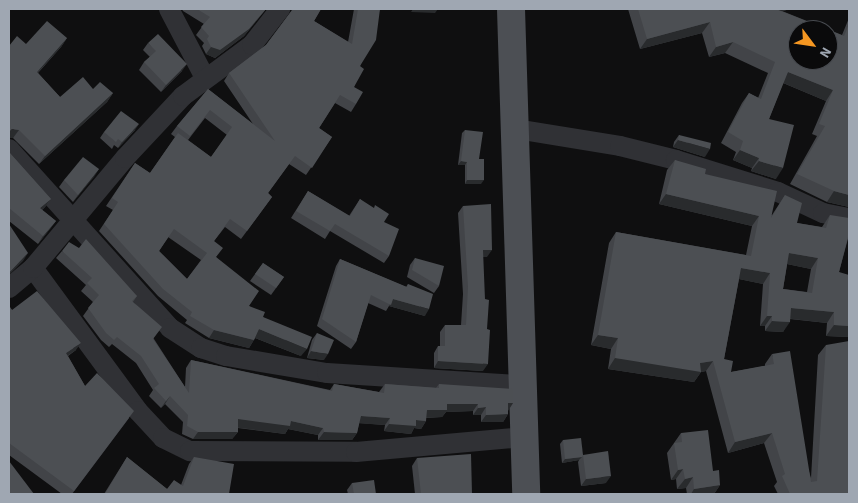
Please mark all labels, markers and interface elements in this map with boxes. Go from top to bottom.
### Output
north arrow [788,20,838,70]
text: N [814,43,836,61]

